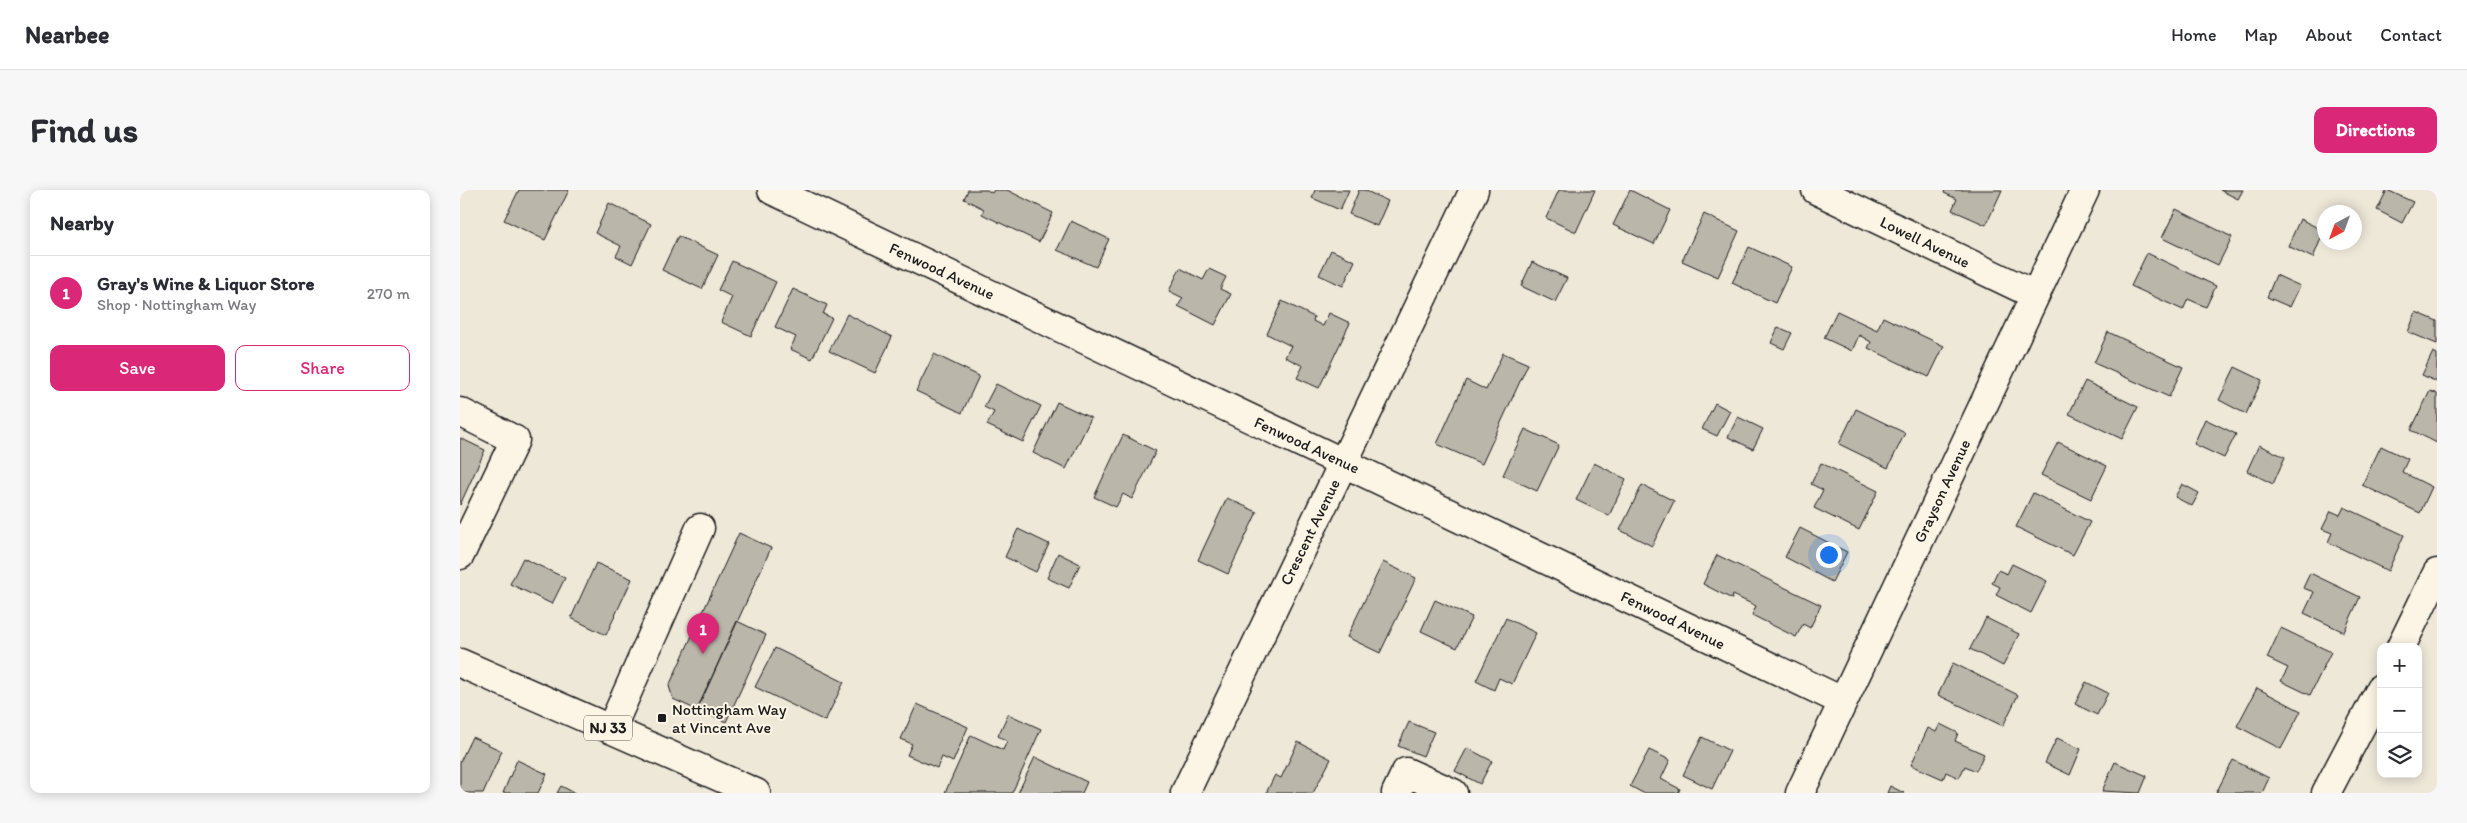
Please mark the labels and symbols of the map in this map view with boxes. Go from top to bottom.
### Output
north arrow [2317,205,2362,250]
street label: Lowell Avenue [1877,212,1973,272]
street label: Fenwood Avenue [886,238,998,304]
street label: Fenwood Avenue [1251,412,1363,478]
street label: Grayson Avenue [1910,436,1974,546]
street label: Crescent Avenue [1276,476,1344,588]
your location [1816,542,1842,568]
street label: Fenwood Avenue [1618,587,1729,654]
pin: 1 [687,613,719,654]
place label: Nottingham Way at Vincent Ave [672,700,787,737]
marker: Nottingham Way at Vincent Ave [656,712,668,724]
road number: NJ 33 [584,716,632,740]

